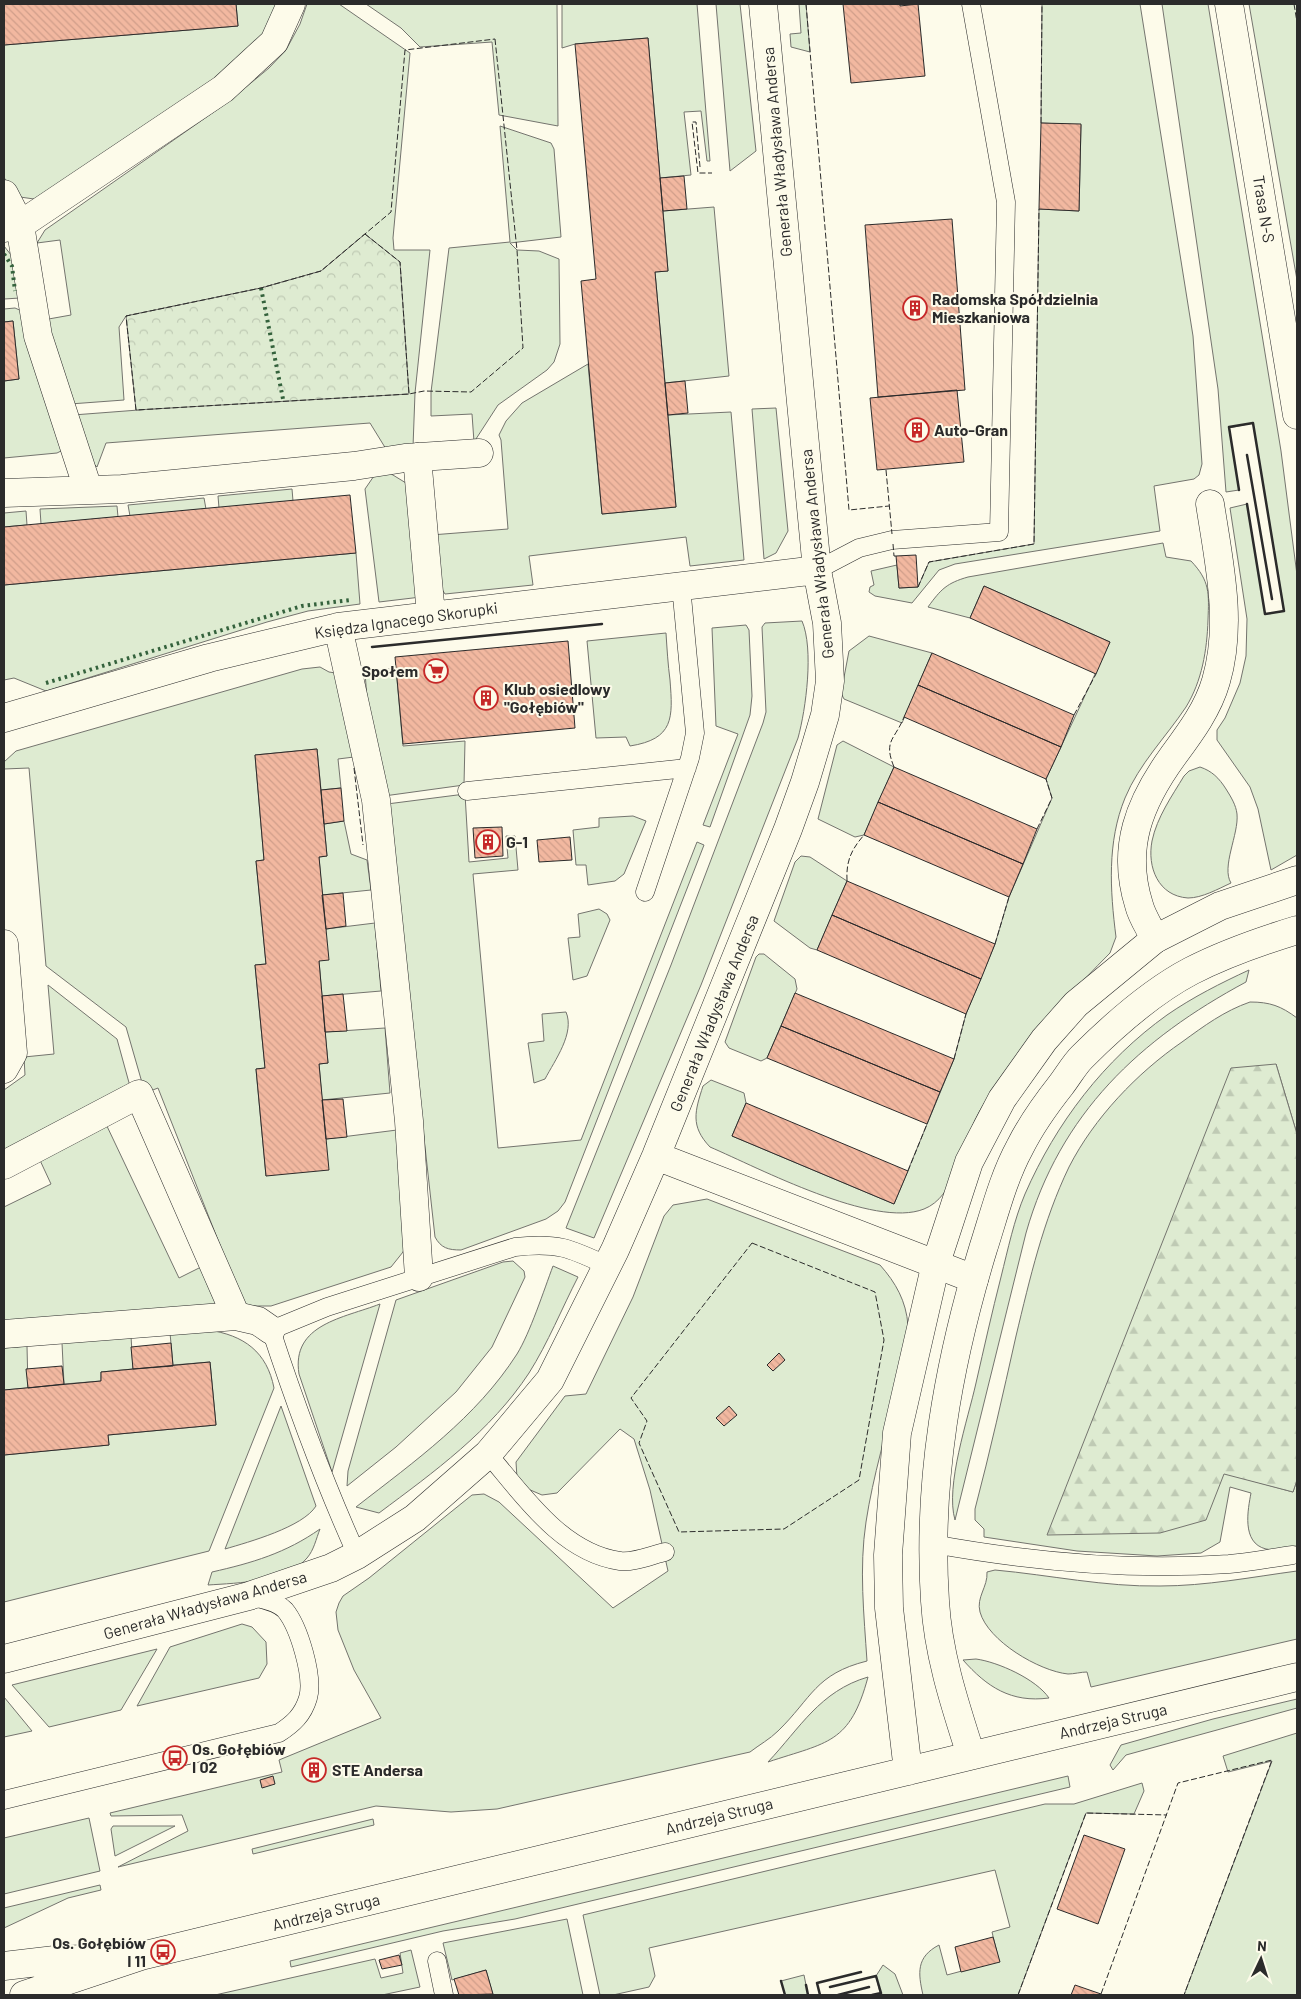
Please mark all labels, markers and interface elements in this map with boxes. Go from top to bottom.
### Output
street label: Generała Władysława Andersa [758,46,795,258]
street label: Trasa N-S [1250,174,1279,244]
place label: Radomska Spółdzielnia Mieszkaniowa [932,289,1098,326]
building icon: Radomska Spółdzielnia Mieszkaniowa [902,295,928,321]
building icon: Auto-Gran [904,417,930,443]
place label: Auto-Gran [934,420,1008,439]
street label: Generała Władysława Andersa [796,448,837,660]
street label: Księdza Ignacego Skorupki [313,597,499,642]
supermarket icon: Społem [423,658,449,684]
place label: Społem [361,661,418,680]
place label: Klub osiedlowy "Gołębiów" [504,679,611,716]
building icon: Klub osiedlowy "Gołębiów" [473,685,499,711]
building icon: G-1 [475,829,501,855]
place label: G-1 [506,832,528,851]
street label: Generała Władysława Andersa [665,912,762,1114]
street label: Generała Władysława Andersa [101,1566,309,1643]
street label: Andrzeja Struga [1057,1699,1169,1742]
place label: Os. Gołębiów I 02 [192,1739,286,1776]
bus stop icon: Os. Gołębiów I 02 [162,1745,188,1771]
building icon: STE Andersa [301,1757,327,1783]
place label: STE Andersa [332,1760,423,1779]
street label: Andrzeja Struga [663,1793,775,1838]
street label: Andrzeja Struga [270,1889,382,1934]
place label: Os. Gołębiów I 11 [52,1933,146,1970]
north arrow [1236,1934,1286,1984]
text: N [1257,1937,1267,1954]
bus stop icon: Os. Gołębiów I 11 [150,1939,176,1965]

